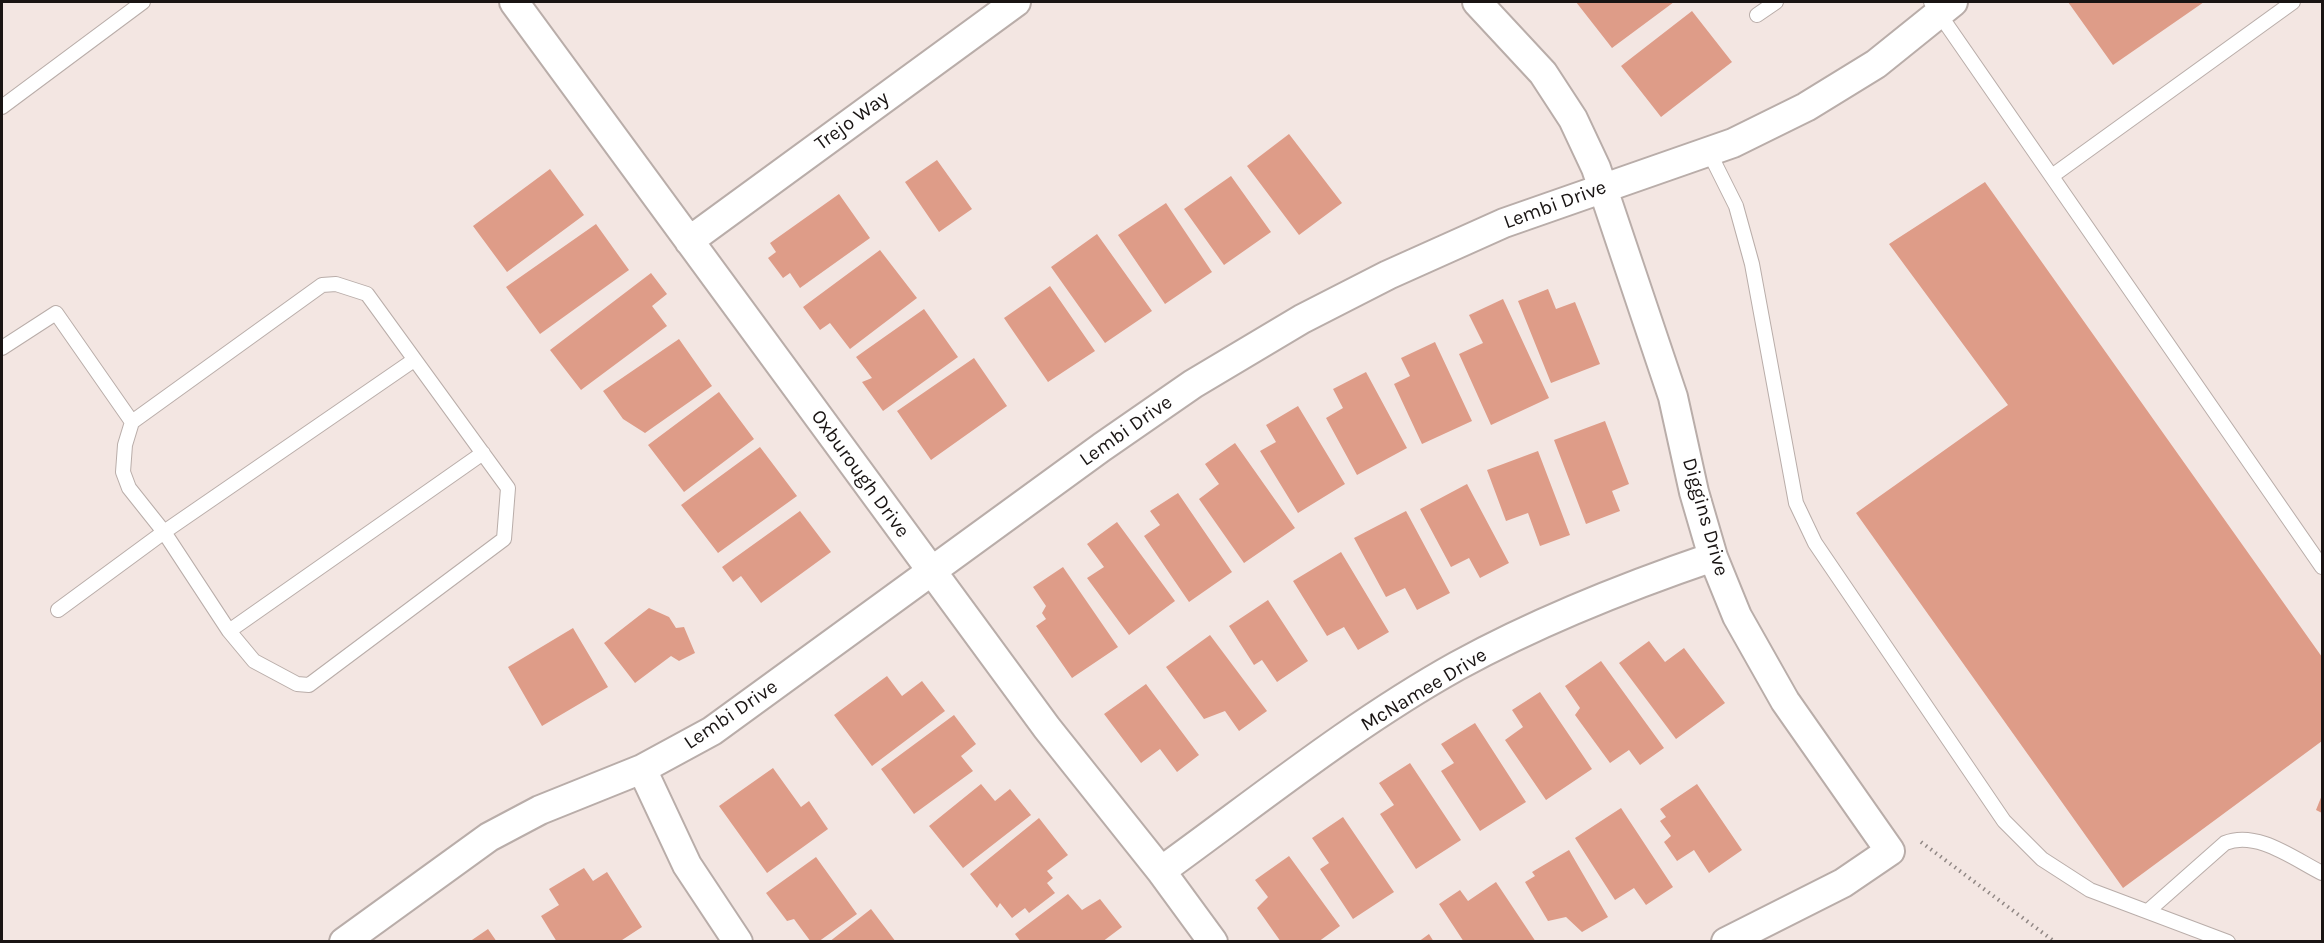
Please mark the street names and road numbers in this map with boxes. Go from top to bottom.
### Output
street label: Trejo Way [810,86,894,156]
street label: Lembi Drive [1500,175,1610,235]
street label: Lembi Drive [1075,390,1177,472]
street label: Oxburough Drive [806,405,914,543]
street label: Diggins Drive [1677,455,1733,579]
street label: McNamee Drive [1357,643,1491,737]
street label: Lembi Drive [680,675,782,755]

